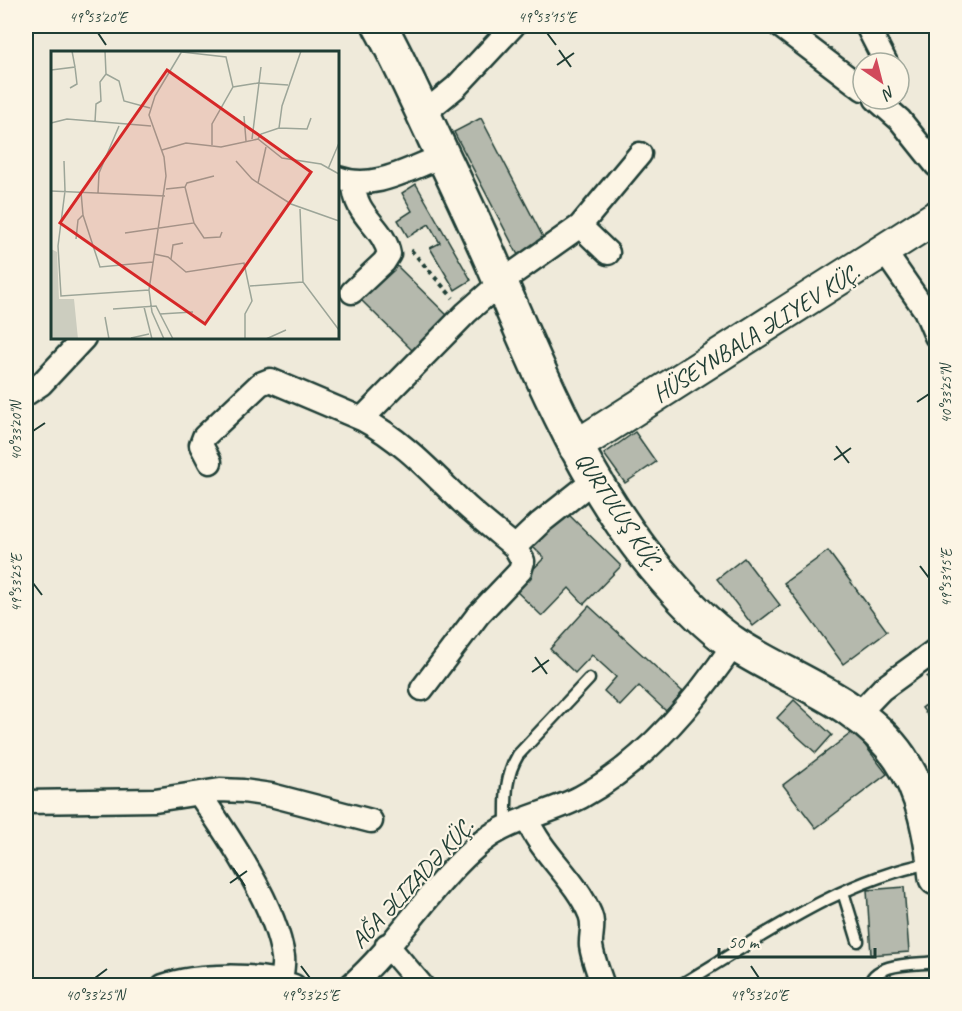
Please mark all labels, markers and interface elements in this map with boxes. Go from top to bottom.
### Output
text: 49°53'20"E [69,8,129,27]
text: 49°53'15"E [518,8,578,27]
inset map [51,51,339,339]
north arrow [851,51,911,111]
text: N [877,81,899,105]
street label: HÜSEYNBALA ƏLIYEV KÜÇ. [647,257,865,409]
text: 40°33'25"N [937,361,956,424]
text: 40°33'20"N [7,398,26,461]
street label: QURTULUŞ KÜÇ. [568,446,670,576]
text: 49°53'15"E [937,547,956,607]
text: 49°53'25"E [7,552,26,612]
street label: AĞA ƏLIZADƏ KÜÇ. [344,811,480,955]
scale bar [719,921,875,959]
text: 50 m [728,931,761,953]
text: 40°33'25"N [65,986,128,1005]
text: 49°53'25"E [281,986,341,1005]
text: 49°53'20"E [730,986,790,1005]

